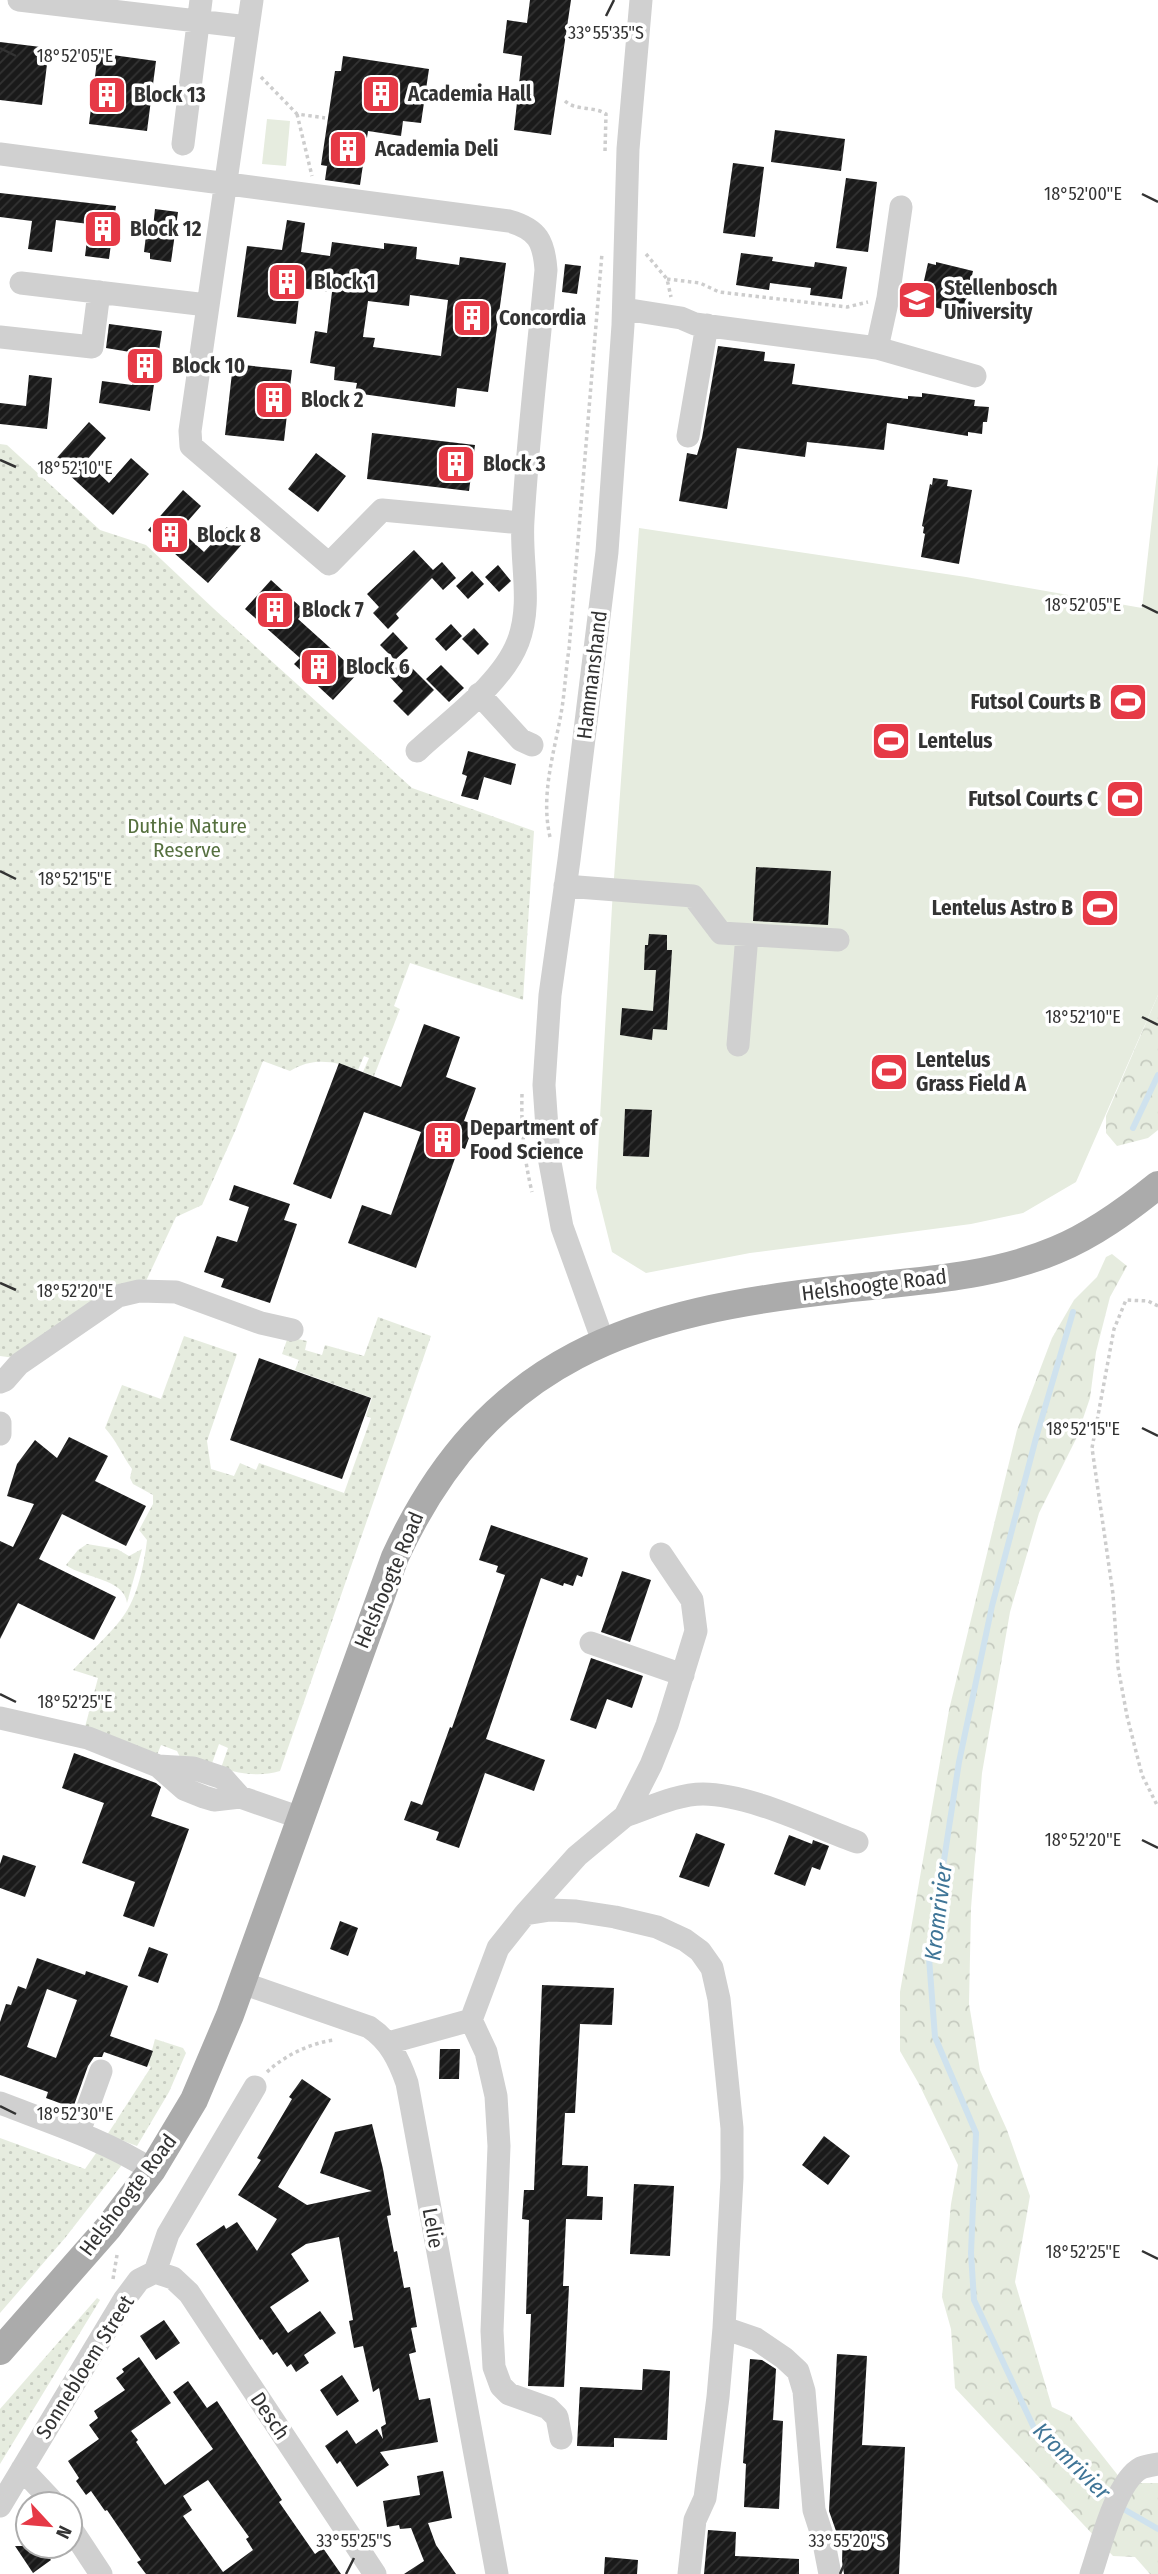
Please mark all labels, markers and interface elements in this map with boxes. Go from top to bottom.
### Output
text: 33°55'35"S [568,22,644,44]
text: 18°52'05"E [37,45,113,67]
building icon: Academia Hall [360,73,402,115]
building icon: Block 13 [86,74,128,116]
place label: Academia Hall [407,81,532,107]
place label: Block 13 [134,82,206,108]
building icon: Academia Deli [327,128,369,170]
place label: Academia Deli [374,136,498,162]
text: 18°52'00"E [1044,183,1122,205]
building icon: Block 12 [82,208,124,250]
place label: Block 12 [130,216,202,242]
building icon: Block 1 [266,261,308,303]
place label: Block 1 [314,269,376,295]
place label: Stellenbosch University [944,275,1058,325]
school or university icon: Stellenbosch University [896,279,938,321]
building icon: Concordia [451,297,493,339]
place label: Concordia [499,305,586,331]
building icon: Block 10 [124,345,166,387]
place label: Block 10 [172,353,245,379]
building icon: Block 2 [253,379,295,421]
place label: Block 2 [301,387,364,413]
building icon: Block 3 [435,443,477,485]
place label: Block 3 [483,451,546,477]
text: 18°52'10"E [37,457,113,479]
building icon: Block 8 [149,514,191,556]
place label: Block 8 [197,522,261,548]
building icon: Block 7 [254,589,296,631]
text: 18°52'05"E [1045,594,1121,616]
place label: Block 7 [302,597,364,623]
street label: Hammanshand [571,609,613,741]
building icon: Block 6 [298,646,340,688]
place label: Block 6 [346,654,410,680]
sports icon: Futsol Courts B [1107,681,1149,723]
place label: Futsol Courts B [971,689,1101,715]
sports icon: Lentelus [870,720,912,762]
place label: Lentelus [918,728,993,754]
sports icon: Futsol Courts C [1104,778,1146,820]
place label: Futsol Courts C [968,786,1098,812]
park label: Duthie Nature Reserve [127,813,247,863]
text: 18°52'15"E [38,868,112,890]
sports icon: Lentelus Astro B [1079,887,1121,929]
place label: Lentelus Astro B [932,895,1073,921]
text: 18°52'10"E [1045,1006,1121,1028]
place label: Lentelus Grass Field A [916,1047,1027,1097]
sports icon: Lentelus Grass Field A [868,1051,910,1093]
place label: Department of Food Science [470,1115,600,1165]
building icon: Department of Food Science [422,1119,464,1161]
street label: Helshoogte Road [800,1263,948,1307]
text: 18°52'20"E [37,1280,113,1302]
text: 18°52'15"E [1046,1418,1120,1440]
street label: Helshoogte Road [349,1508,429,1652]
text: 18°52'25"E [37,1691,113,1713]
text: 18°52'20"E [1045,1829,1121,1851]
water label: Kromrivier [918,1861,958,1962]
text: 18°52'30"E [37,2103,113,2125]
street label: Helshoogte Road [74,2129,182,2261]
street label: Lelie [417,2206,449,2250]
text: 18°52'25"E [1045,2241,1121,2263]
street label: Sonnebloem Street [30,2290,140,2444]
street label: Desch [245,2387,295,2445]
water label: Kromrivier [1028,2417,1117,2506]
north arrow [14,2490,84,2560]
text: N [51,2522,77,2542]
text: 33°55'25"S [316,2530,392,2552]
text: 33°55'20"S [808,2530,886,2552]

